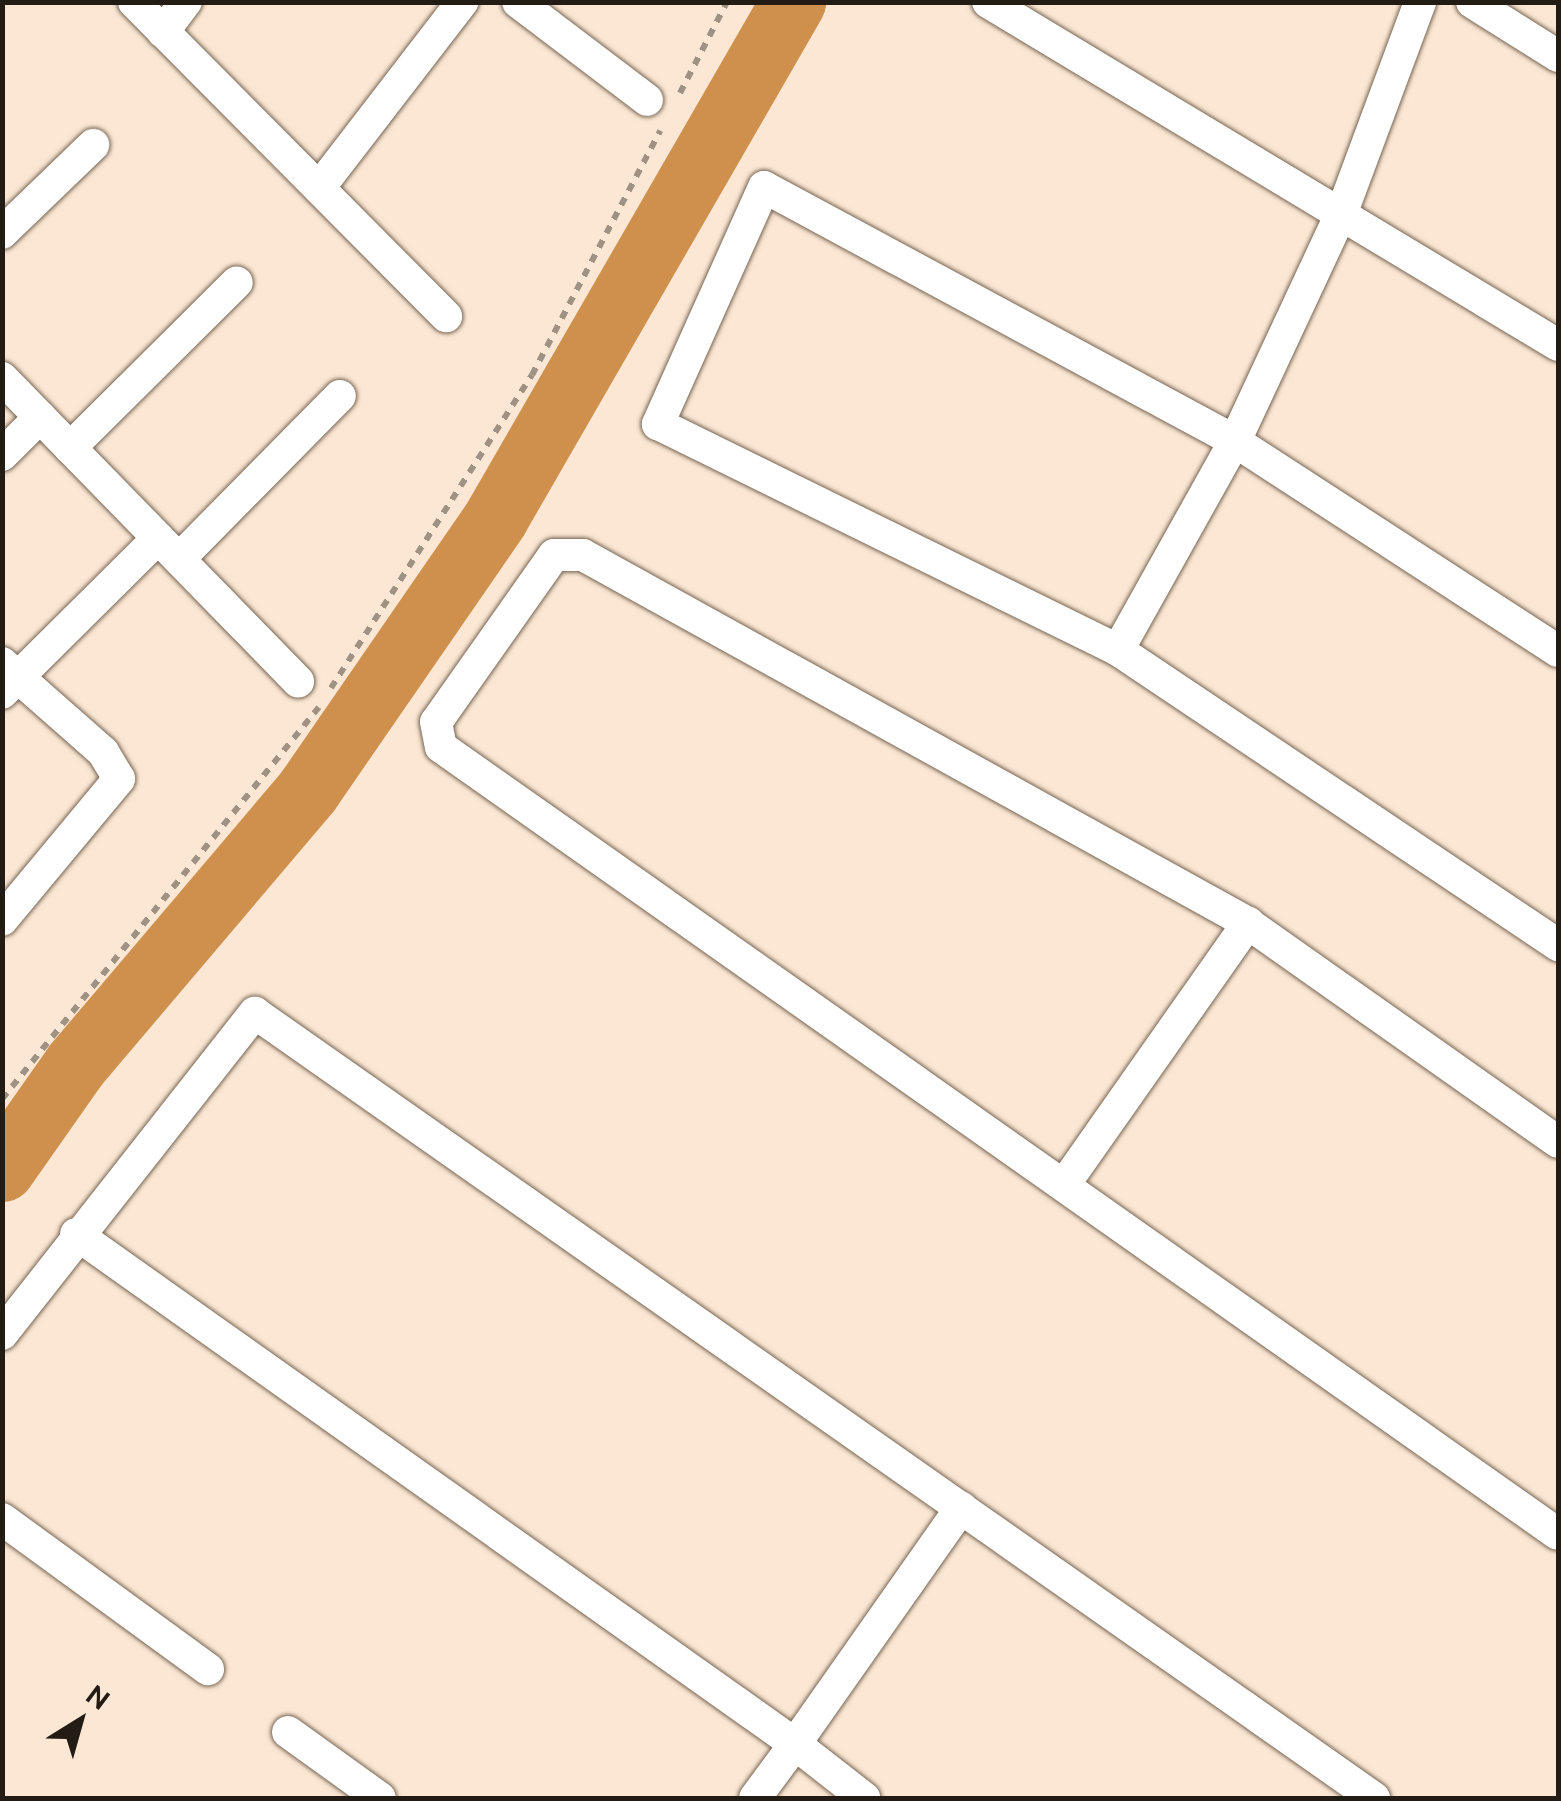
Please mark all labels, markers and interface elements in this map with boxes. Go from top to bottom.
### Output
north arrow [30,1671,130,1771]
text: N [81,1678,116,1715]

